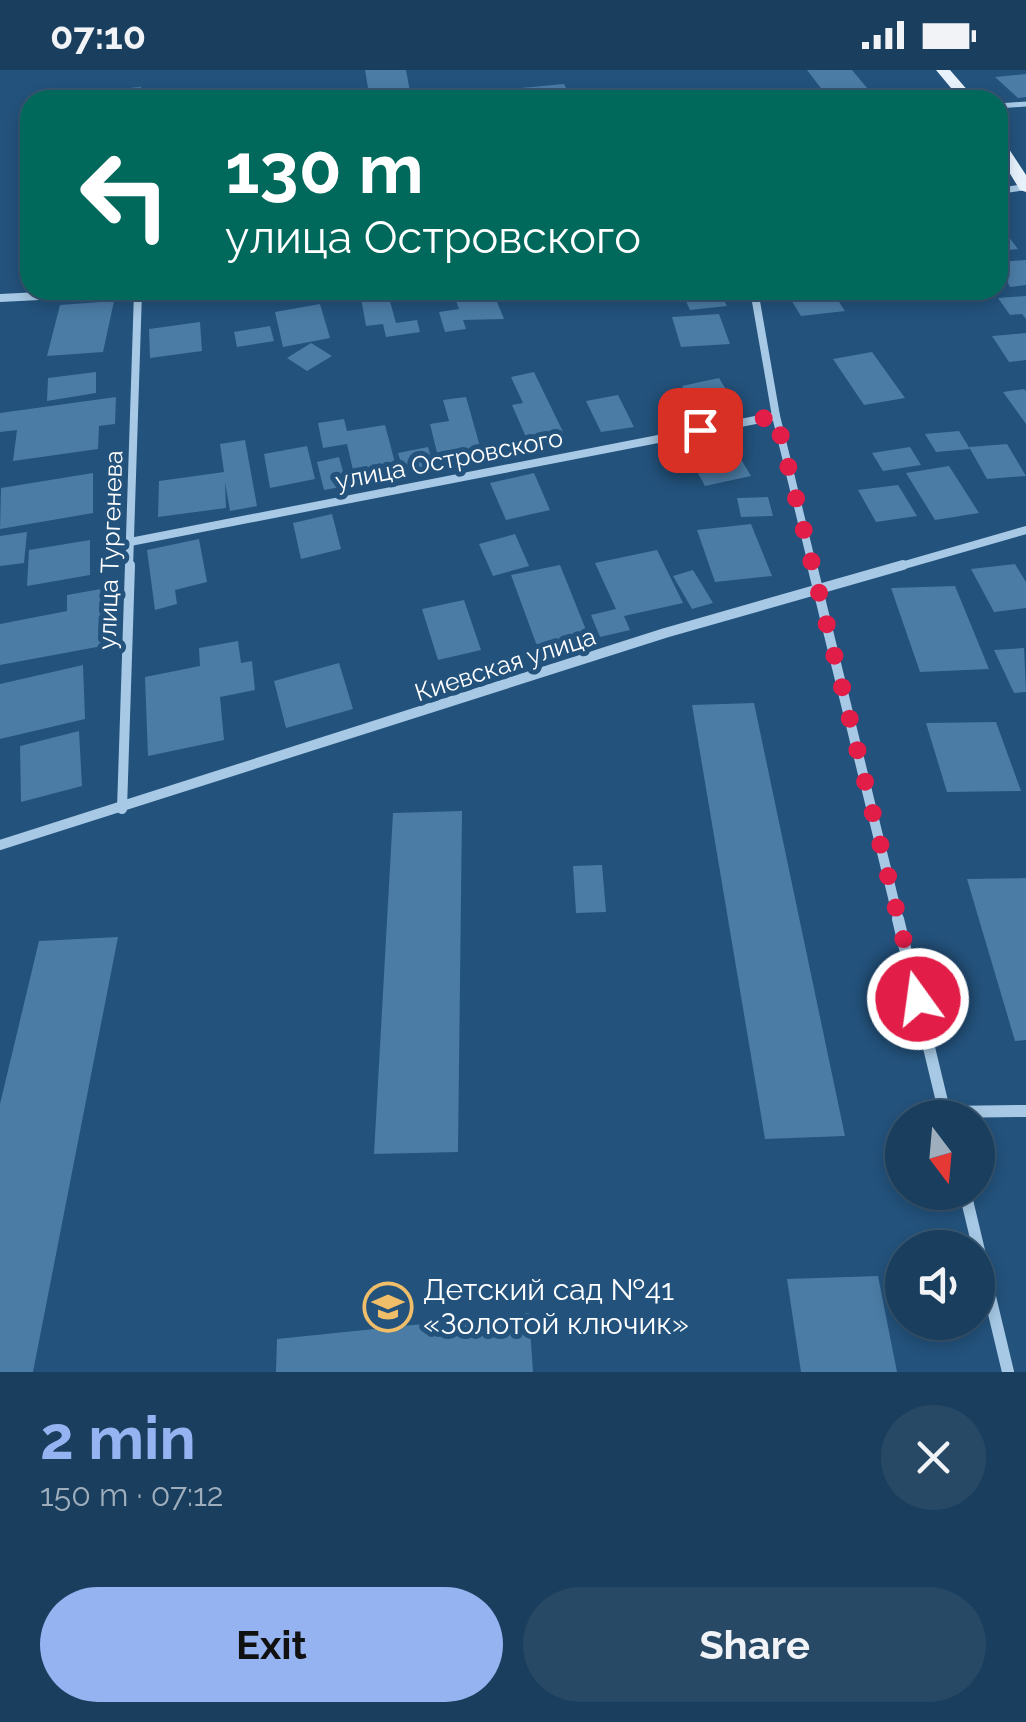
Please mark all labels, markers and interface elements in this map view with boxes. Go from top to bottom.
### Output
text: 07:10 [50,13,146,58]
text: 130 m [225,127,424,209]
icon: left [60,130,190,260]
text: улица Островского [225,211,641,264]
pin [658,388,743,473]
icon: arrive [673,403,728,458]
street label: улица Островского [333,422,565,496]
street label: улица Тургенева [92,450,128,650]
street label: Киевская улица [411,621,599,707]
position arrow [866,947,970,1051]
north arrow [885,1100,995,1210]
map controls [885,1100,995,1340]
button: sound [885,1230,995,1340]
place label: Детский сад №41 «Золотой ключик» [423,1272,689,1341]
school or university icon: Детский сад №41 «Золотой ключик» [362,1281,414,1333]
text: 2 min [40,1403,196,1473]
button: close [881,1405,986,1510]
text: 150 m · 07:12 [40,1476,224,1513]
button: Exit [40,1587,503,1702]
button: Share [523,1587,986,1702]

